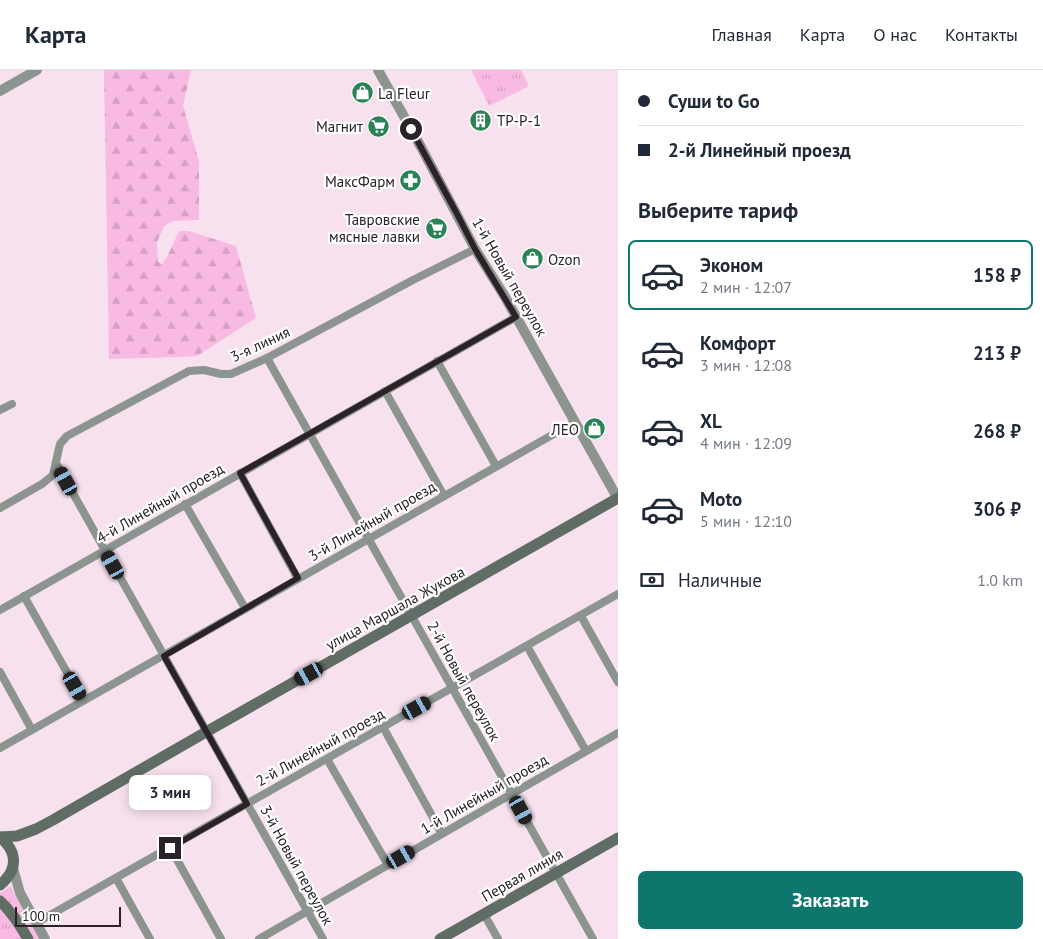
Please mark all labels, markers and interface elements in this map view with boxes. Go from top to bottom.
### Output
text: Карта [25,19,87,50]
text: Главная [711,23,772,46]
text: Карта [800,23,845,46]
text: О нас [873,23,917,46]
text: Контакты [945,23,1018,46]
shop icon: La Fleur [350,81,374,105]
place label: La Fleur [378,84,430,103]
text: Суши to Go [668,89,760,113]
building icon: ТР-Р-1 [469,108,493,132]
place label: ТР-Р-1 [497,111,541,130]
supermarket icon: Магнит [367,114,391,138]
place label: Магнит [316,117,363,136]
route start [400,118,422,140]
text: 2-й Линейный проезд [668,138,851,162]
pharmacy icon: МаксФарм [399,169,423,193]
place label: МаксФарм [325,172,395,191]
text: Выберите тариф [638,196,798,224]
place label: Тавровские мясные лавки [329,210,420,246]
street label: 1-й Новый переулок [468,214,552,341]
supermarket icon: Тавровские мясные лавки [424,216,448,240]
shop icon: Ozon [520,247,544,271]
place label: Ozon [548,250,581,269]
icon: car [640,253,685,298]
text: Эконом [700,253,763,277]
text: 158 ₽ [973,263,1021,287]
text: 2 мин · 12:07 [700,277,792,297]
street label: 3-я линия [227,322,293,366]
icon: car [640,331,685,376]
text: Комфорт [700,331,776,355]
text: 213 ₽ [973,341,1021,365]
text: 3 мин · 12:08 [700,355,792,375]
icon: car [640,409,685,454]
text: XL [700,409,722,433]
shop icon: ЛЕО [583,417,607,441]
text: 268 ₽ [973,419,1021,443]
place label: ЛЕО [550,420,579,439]
text: 4 мин · 12:09 [700,433,792,453]
street label: 4-й Линейный проезд [93,459,227,547]
car [52,464,79,498]
street label: 3-й Линейный проезд [305,477,439,565]
icon: car [640,487,685,532]
text: Moto [700,487,742,511]
text: 306 ₽ [973,497,1021,521]
text: 5 мин · 12:10 [700,511,792,531]
car [99,548,126,582]
street label: улица Маршала Жукова [322,562,468,654]
icon: cash [638,566,666,594]
text: Наличные [678,568,762,592]
text: 1.0 km [977,570,1023,590]
street label: 2-й Новый переулок [423,618,505,745]
car [292,660,325,688]
car [61,669,88,703]
car [400,694,433,722]
street label: 2-й Линейный проезд [253,704,387,790]
street label: 1-й Линейный проезд [417,750,551,838]
callout: 3 мин [129,776,211,810]
text: 3 мин [149,782,191,802]
car [507,793,534,827]
street label: 3-й Новый переулок [256,802,338,929]
route end [159,837,181,859]
car [384,843,417,871]
street label: Первая линия [478,844,566,906]
button: Заказать [638,871,1023,929]
scale bar [15,904,121,927]
text: 100 m [22,907,60,925]

